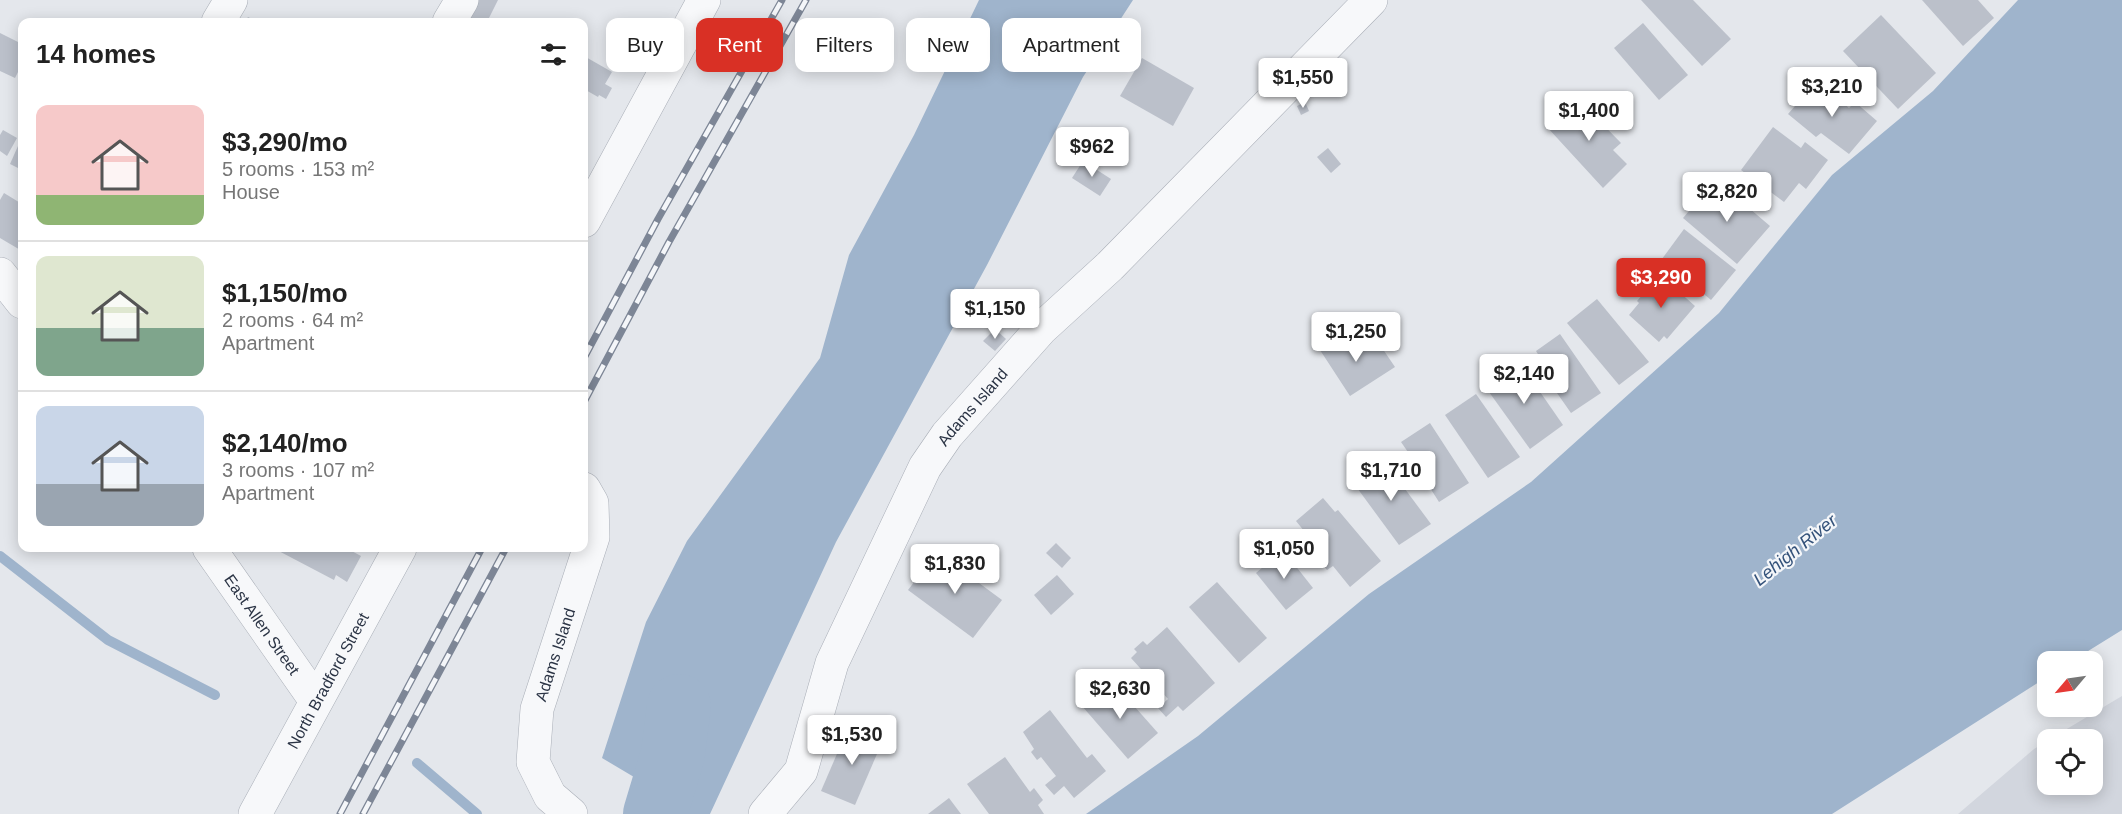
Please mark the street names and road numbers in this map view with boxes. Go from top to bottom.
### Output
street label: Adams Island [934,365,1011,449]
street label: East Allen Street [221,571,303,678]
street label: Adams Island [532,606,578,703]
street label: North Bradford Street [284,609,372,751]

